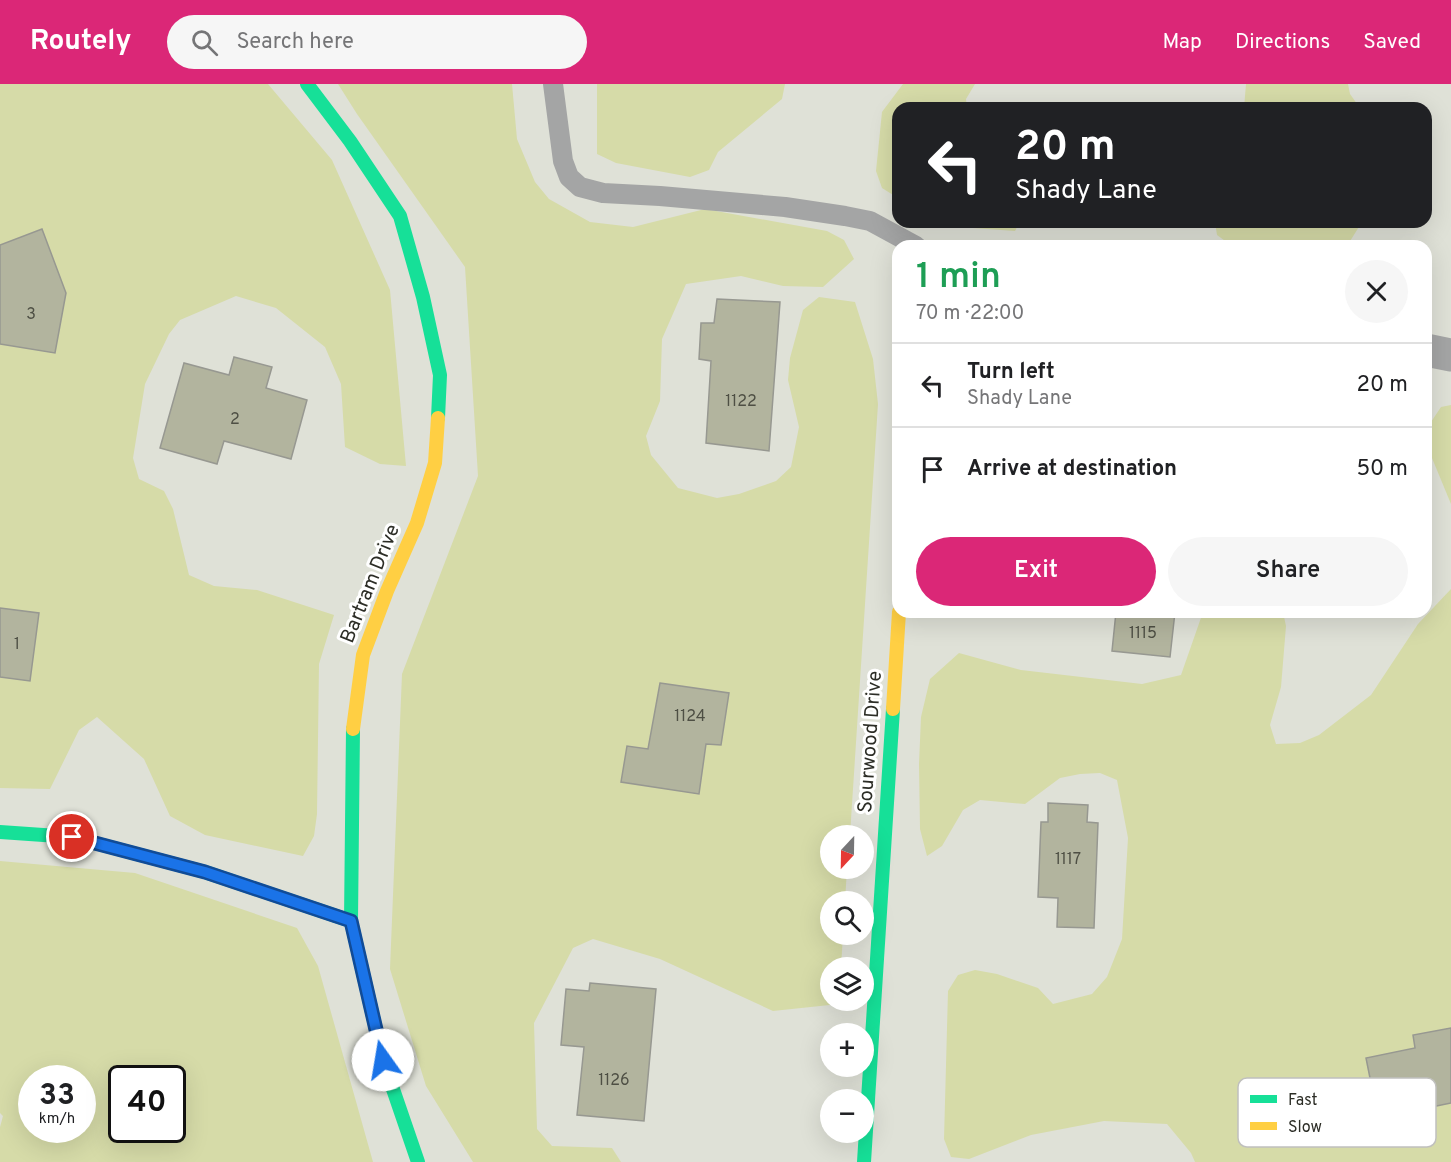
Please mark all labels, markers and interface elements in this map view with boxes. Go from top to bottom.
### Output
search box [167,15,587,69]
text: Routely [30,24,131,60]
icon: search [188,26,221,59]
text: Search here [236,29,354,56]
text: Map [1162,29,1202,56]
text: Directions [1235,29,1330,56]
text: Saved [1363,29,1421,56]
text: 20 m [1015,122,1116,175]
icon: left [916,126,994,204]
text: Shady Lane [1015,174,1157,208]
text: 1 min [916,255,1001,301]
button: close [1345,260,1408,323]
text: 70 m · 22:00 [916,301,1024,327]
house number: 3 [26,305,36,325]
text: Turn left [967,359,1055,386]
icon: left [916,369,949,402]
text: 20 m [1357,372,1408,399]
text: Shady Lane [967,386,1072,412]
house number: 1122 [725,392,757,412]
house number: 2 [230,410,240,430]
icon: arrive [916,453,949,486]
text: Arrive at destination [967,456,1177,483]
text: 50 m [1356,456,1408,483]
street label: Bartram Drive [335,521,407,647]
button: Exit [916,537,1156,606]
button: Share [1168,537,1408,606]
house number: 1115 [1129,624,1157,644]
house number: 1 [14,635,20,655]
street label: Sourwood Drive [853,670,889,814]
house number: 1124 [674,707,706,727]
pin [46,811,97,862]
icon: arrive [55,820,88,853]
north arrow [820,825,874,879]
map controls [820,825,874,1143]
house number: 1117 [1055,850,1081,870]
button: search [820,891,874,945]
button: layers [820,957,874,1011]
button: + [820,1023,874,1077]
position arrow [351,1028,415,1092]
speed limit sign: 40 [108,1065,186,1143]
house number: 1126 [598,1071,630,1091]
text: 33 [39,1078,75,1115]
legend [1238,1078,1436,1147]
button: − [820,1089,874,1143]
text: Fast [1288,1091,1318,1111]
text: km/h [39,1110,75,1129]
text: Slow [1288,1118,1322,1138]

